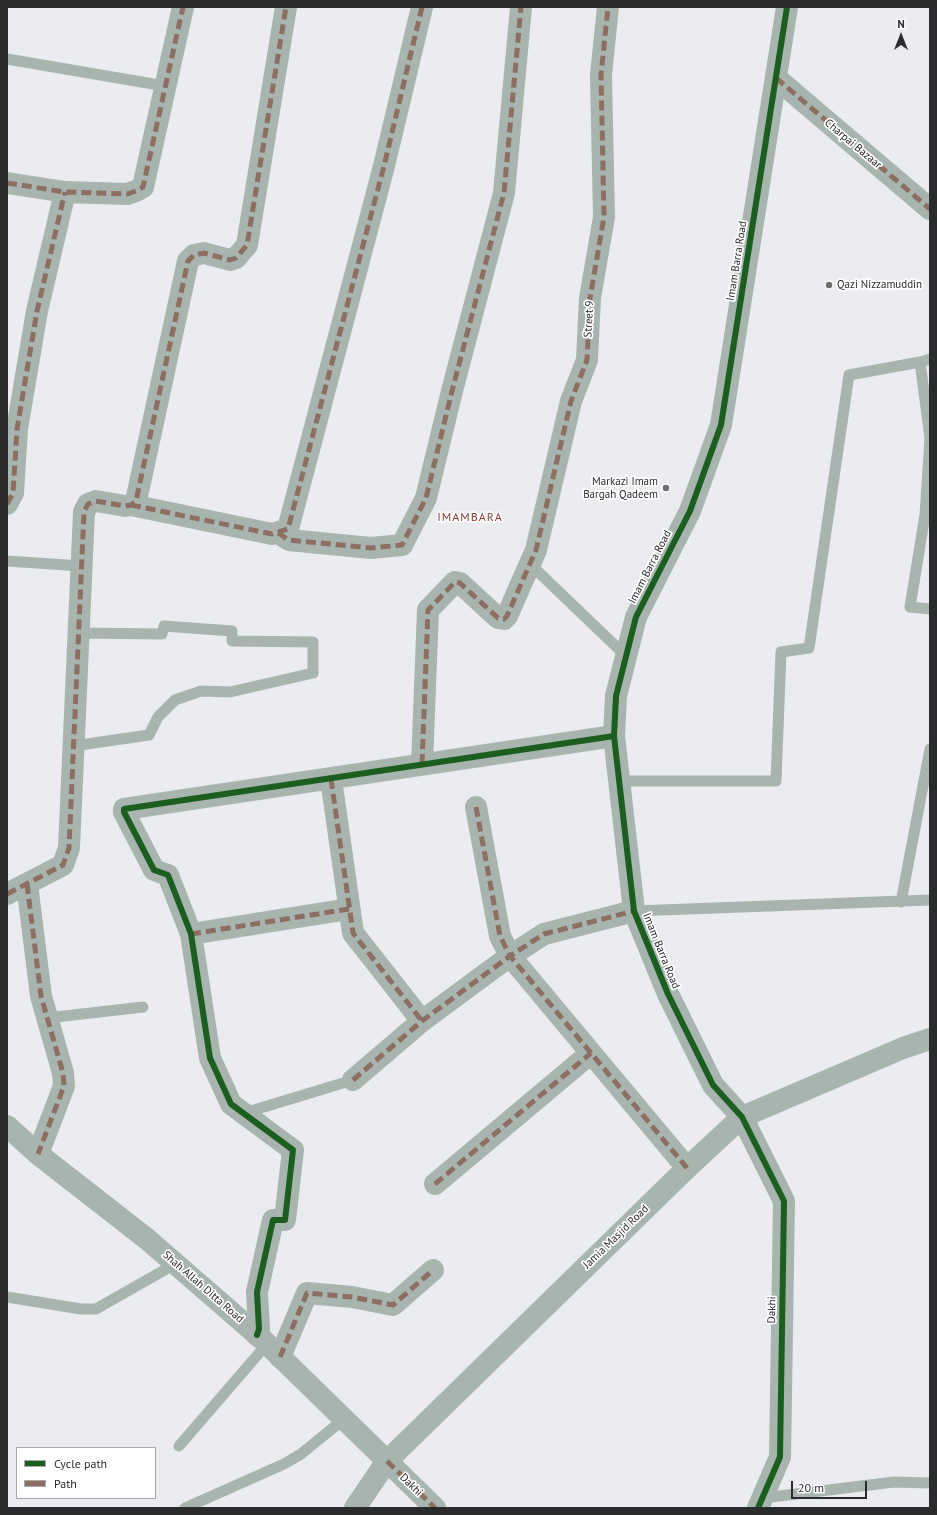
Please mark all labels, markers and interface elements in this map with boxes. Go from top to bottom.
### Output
north arrow [881,16,921,56]
text: N [897,17,905,31]
street label: Charpai Bazaar [822,116,884,172]
street label: Imam Barra Road [724,220,750,302]
place label: Qazi Nizzamuddin [837,278,922,292]
marker: Qazi Nizzamuddin [824,280,834,290]
street label: Street 9 [581,300,597,338]
place label: Markazi Imam Bargah Qadeem [583,475,658,501]
marker: Markazi Imam Bargah Qadeem [661,483,671,493]
district label: IMAMBARA [437,511,503,525]
street label: Imam Barra Road [626,528,674,606]
street label: Imam Barra Road [640,911,682,991]
street label: Jamia Masjid Road [581,1202,651,1272]
street label: Shah Allah Ditta Road [160,1248,246,1326]
street label: Dakhi [765,1296,779,1324]
legend [16,1447,156,1499]
text: Cycle path [54,1456,107,1471]
street label: Dakhi [397,1471,425,1499]
scale bar [793,1473,869,1499]
text: Path [54,1476,77,1491]
text: 20 m [798,1480,824,1495]

